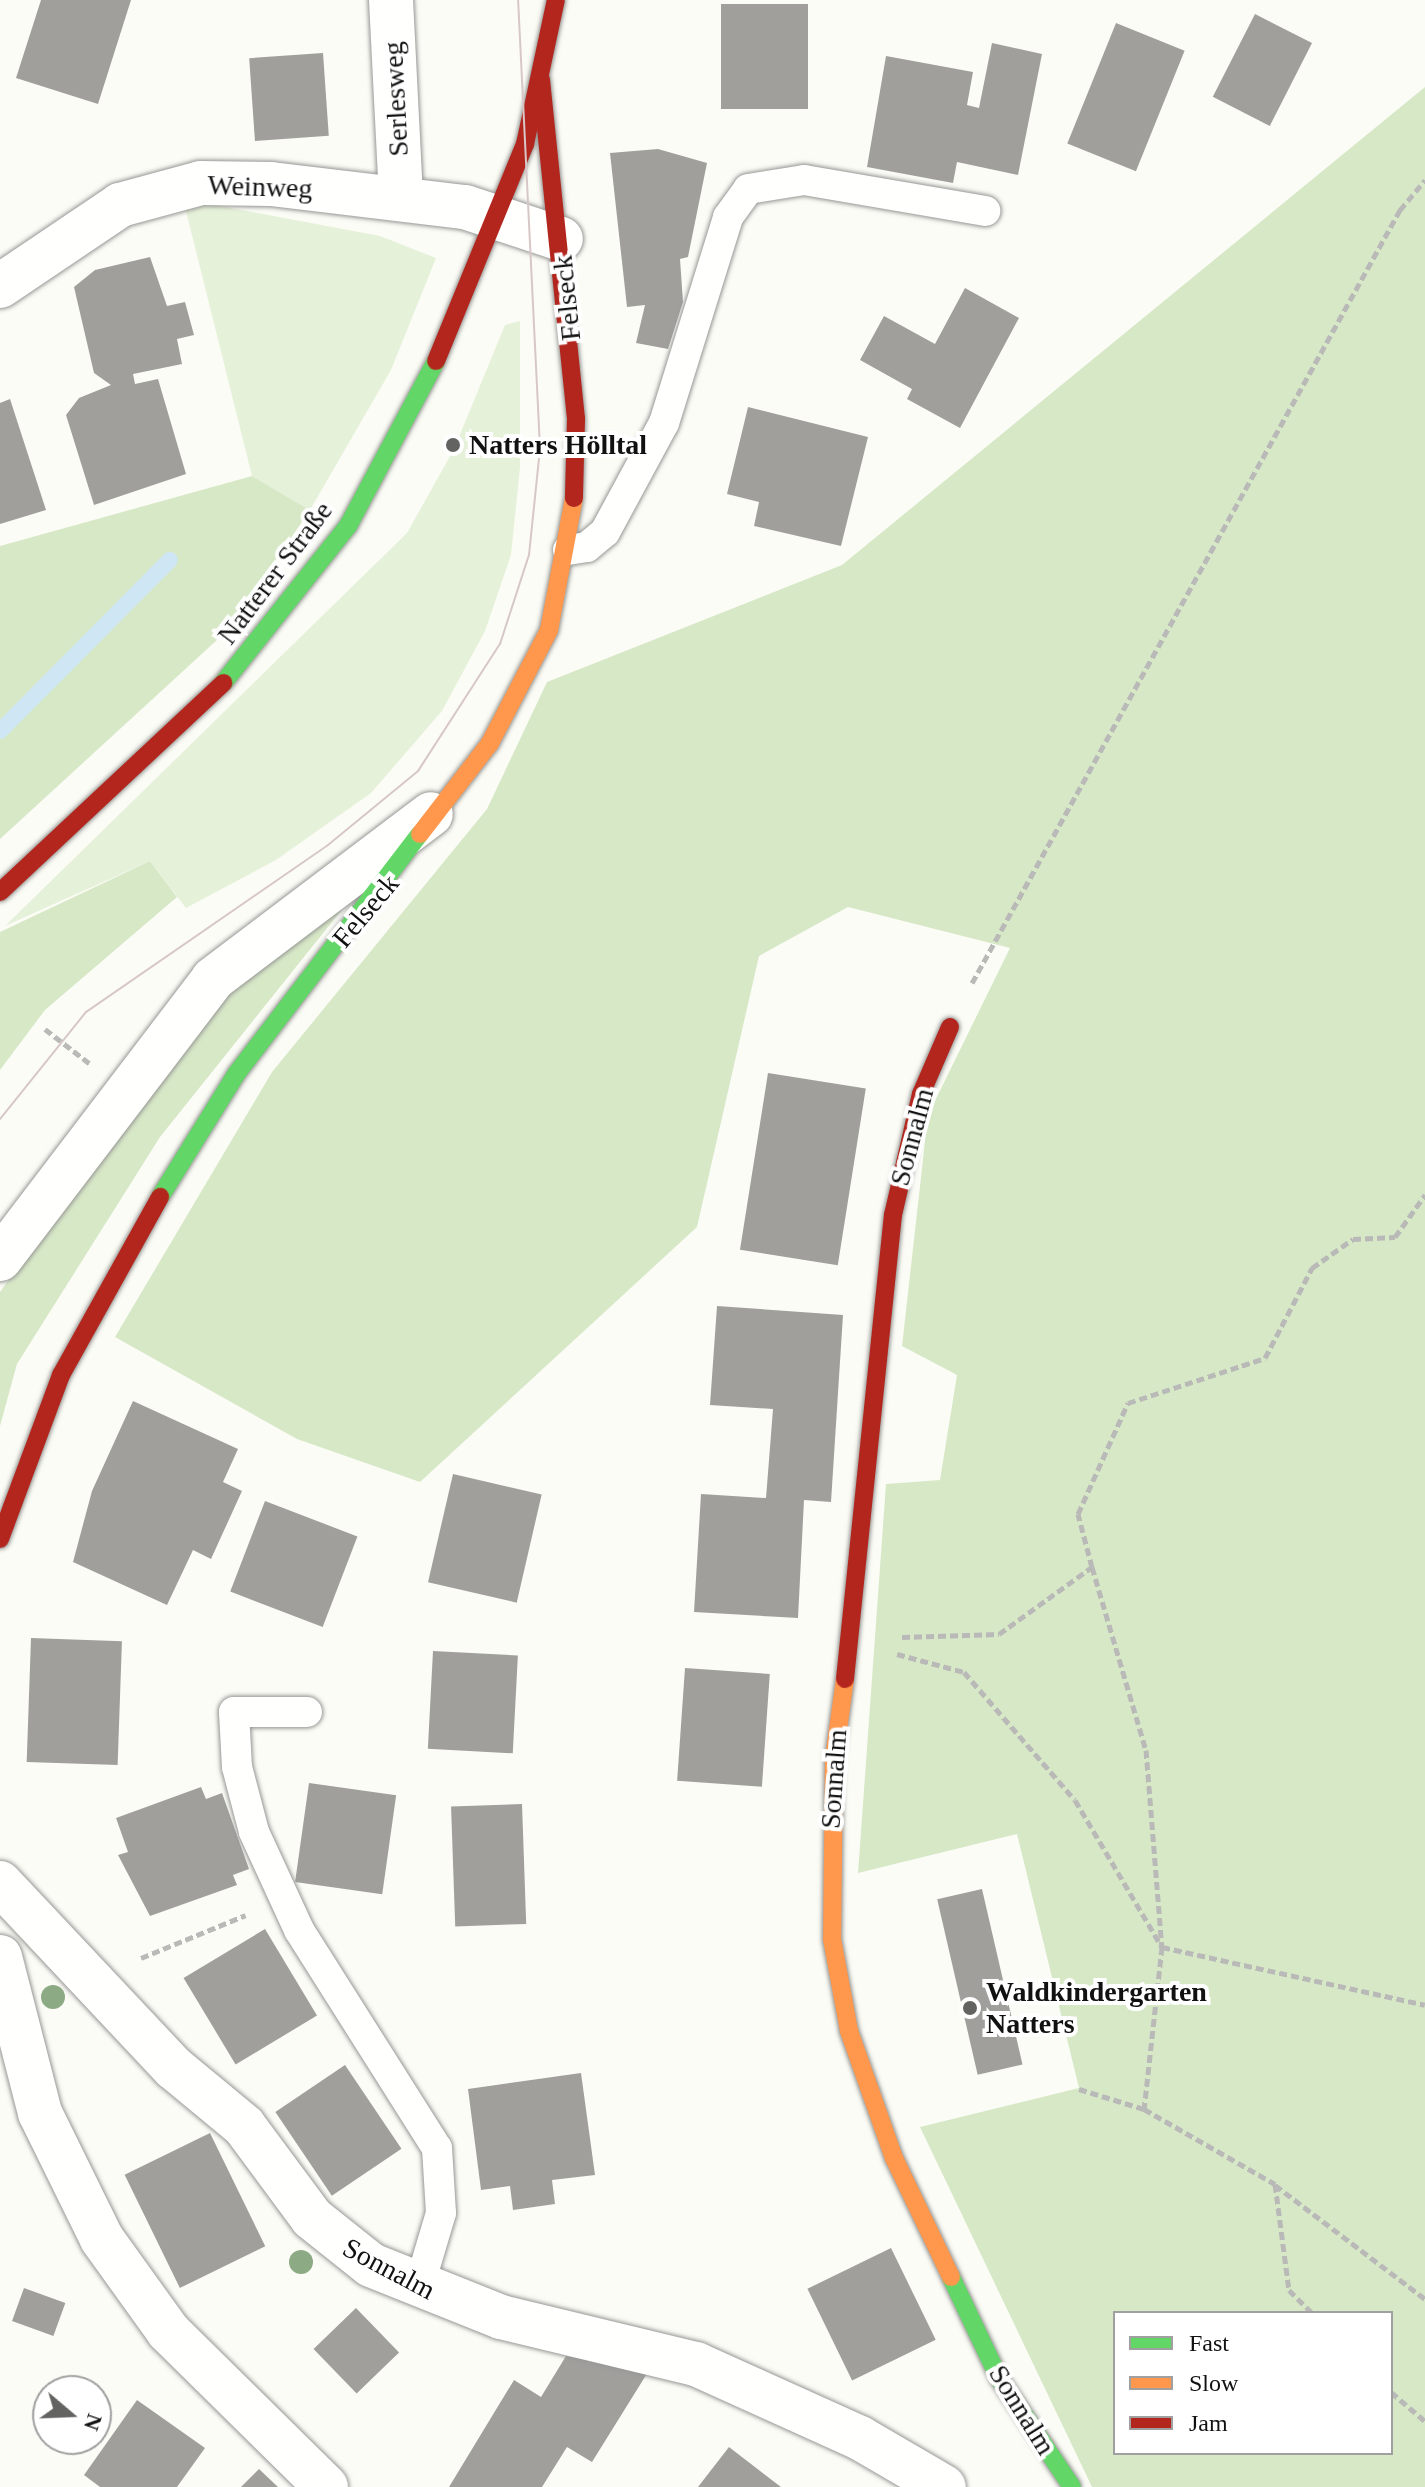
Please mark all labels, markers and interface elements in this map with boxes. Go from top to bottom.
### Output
street label: Serlesweg [376,41,416,157]
street label: Weinweg [207,168,313,206]
street label: Felseck [546,254,588,342]
place label: Natters Hölltal [469,428,647,462]
marker: Natters Hölltal [444,436,462,454]
street label: Natterer Straße [210,495,340,651]
street label: Felseck [326,867,406,955]
street label: Sonnalm [883,1085,941,1189]
street label: Sonnalm [814,1728,854,1830]
place label: Waldkindergarten Natters [986,1975,1207,2041]
marker: Waldkindergarten Natters [961,1999,979,2017]
street label: Sonnalm [337,2231,441,2307]
legend [1113,2311,1393,2455]
text: Fast [1189,2330,1229,2356]
street label: Sonnalm [981,2359,1063,2461]
text: Slow [1189,2370,1238,2396]
north arrow [32,2375,112,2455]
text: Jam [1189,2410,1228,2436]
text: N [79,2411,108,2434]

